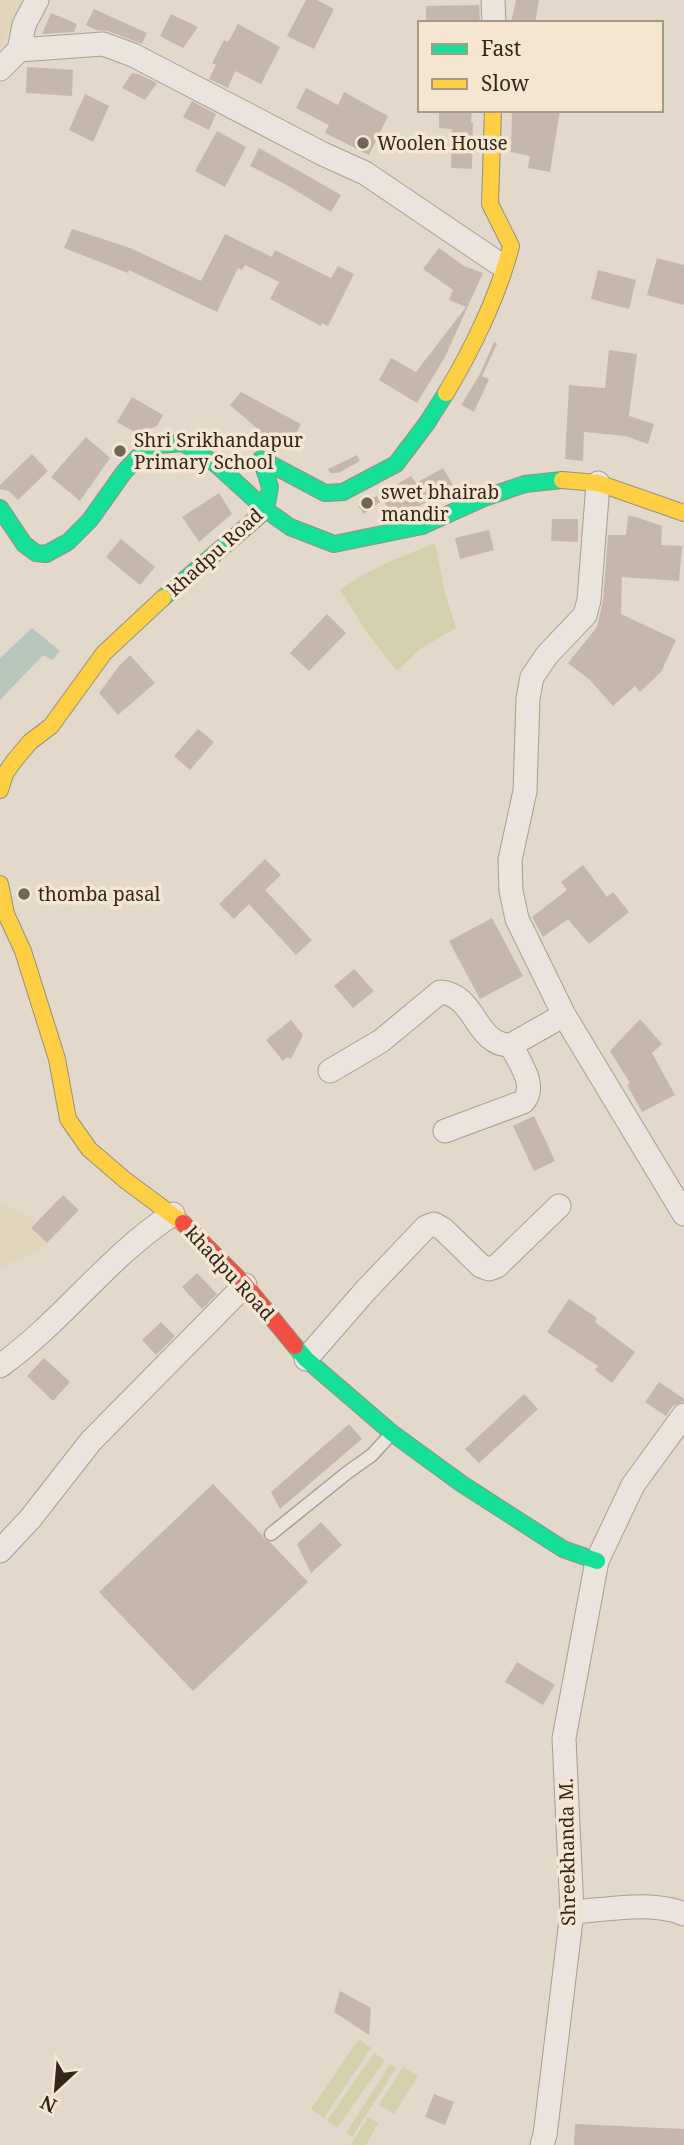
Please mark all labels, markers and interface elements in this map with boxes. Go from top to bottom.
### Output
legend [418,21,663,112]
text: Fast [481,34,521,62]
text: Slow [481,69,530,97]
place label: Woolen House [377,130,508,156]
marker: Woolen House [355,135,371,151]
place label: Shri Srikhandapur Primary School [134,427,303,475]
marker: Shri Srikhandapur Primary School [112,443,128,459]
place label: swet bhairab mandir [381,479,499,527]
marker: swet bhairab mandir [359,495,375,511]
street label: khadpu Road [162,502,269,602]
place label: thomba pasal [38,881,161,907]
marker: thomba pasal [16,886,32,902]
street label: khadpu Road [180,1220,281,1326]
street label: Shreekhanda M. [553,1778,581,1926]
north arrow [21,2054,91,2124]
text: N [36,2089,61,2119]

